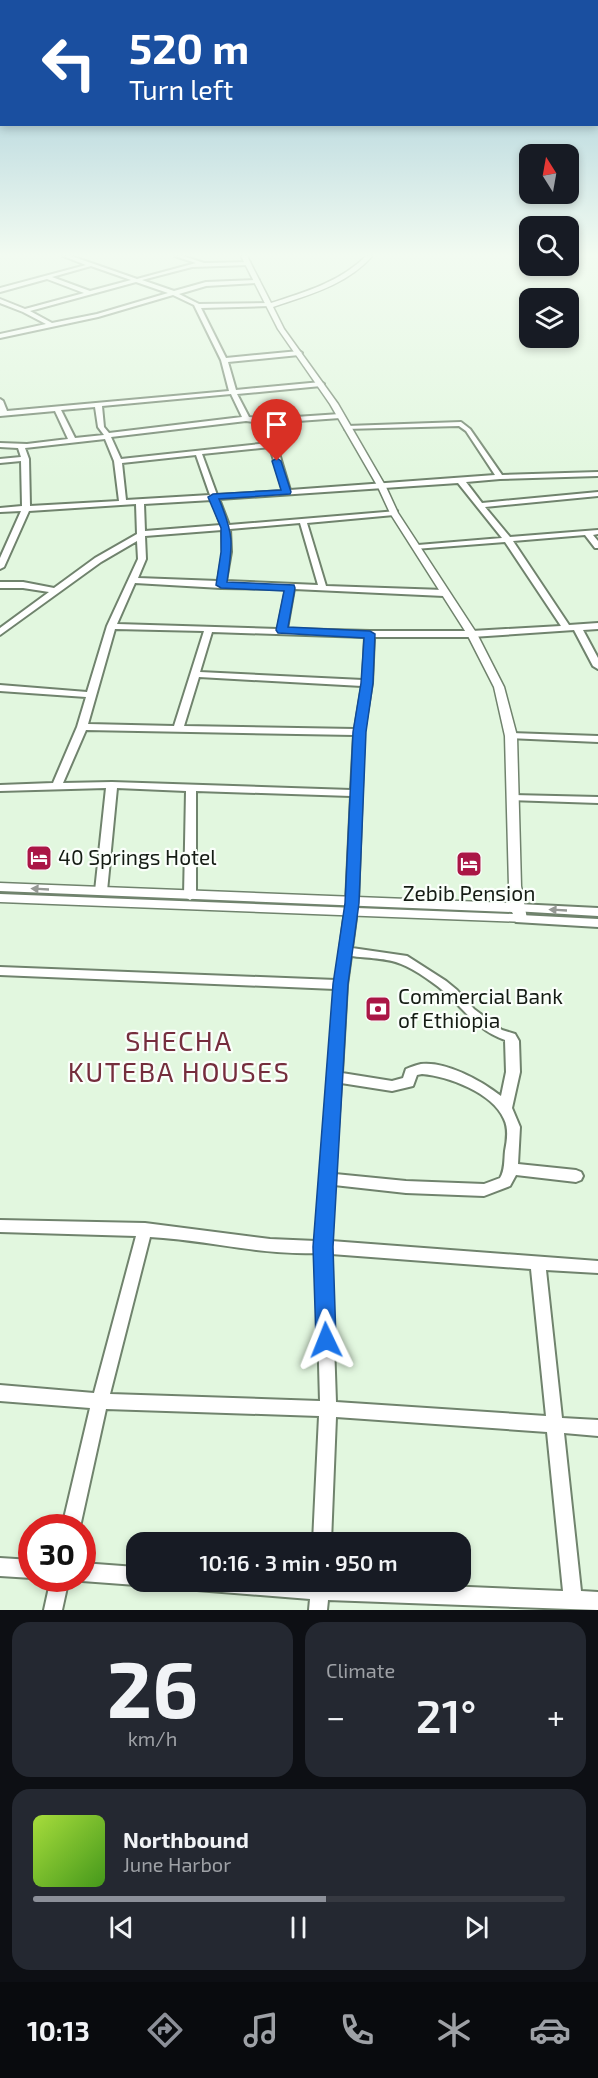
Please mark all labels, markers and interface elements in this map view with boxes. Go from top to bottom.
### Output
text: 520 m [129,22,249,72]
icon: left [30,24,108,102]
text: Turn left [129,73,233,105]
north arrow [519,144,579,204]
map controls [519,144,579,348]
button: search [519,216,579,276]
button: layers [519,288,579,348]
pin [251,399,302,461]
icon: arrive [260,408,293,441]
hotel icon: 40 Springs Hotel [24,843,54,873]
place label: 40 Springs Hotel [58,844,217,869]
hotel icon: Zebib Pension [454,849,484,879]
place label: Zebib Pension [403,880,535,905]
one-way arrow [31,884,50,893]
one-way arrow [549,905,568,914]
place label: Commercial Bank of Ethiopia [398,983,563,1032]
bank icon: Commercial Bank of Ethiopia [363,994,393,1024]
district label: SHECHA KUTEBA HOUSES [68,1024,290,1087]
position arrow [294,1308,358,1372]
speed limit sign: 30 [18,1514,96,1592]
text: 10:16 · 3 min · 950 m [199,1549,398,1575]
text: 26 [107,1640,198,1734]
text: Climate [326,1658,395,1682]
text: 21° [416,1688,476,1742]
text: − [326,1696,345,1736]
text: + [547,1696,565,1736]
text: km/h [128,1726,177,1750]
text: Northbound [123,1826,249,1852]
text: June Harbor [123,1852,231,1876]
icon: previous [105,1911,138,1944]
icon: pause [282,1911,315,1944]
icon: next [460,1911,493,1944]
icon: directions [144,2009,186,2051]
icon: music [240,2009,282,2051]
icon: phone [336,2009,378,2051]
icon: climate [433,2009,475,2051]
icon: car [529,2009,571,2051]
text: 10:13 [27,2014,90,2046]

